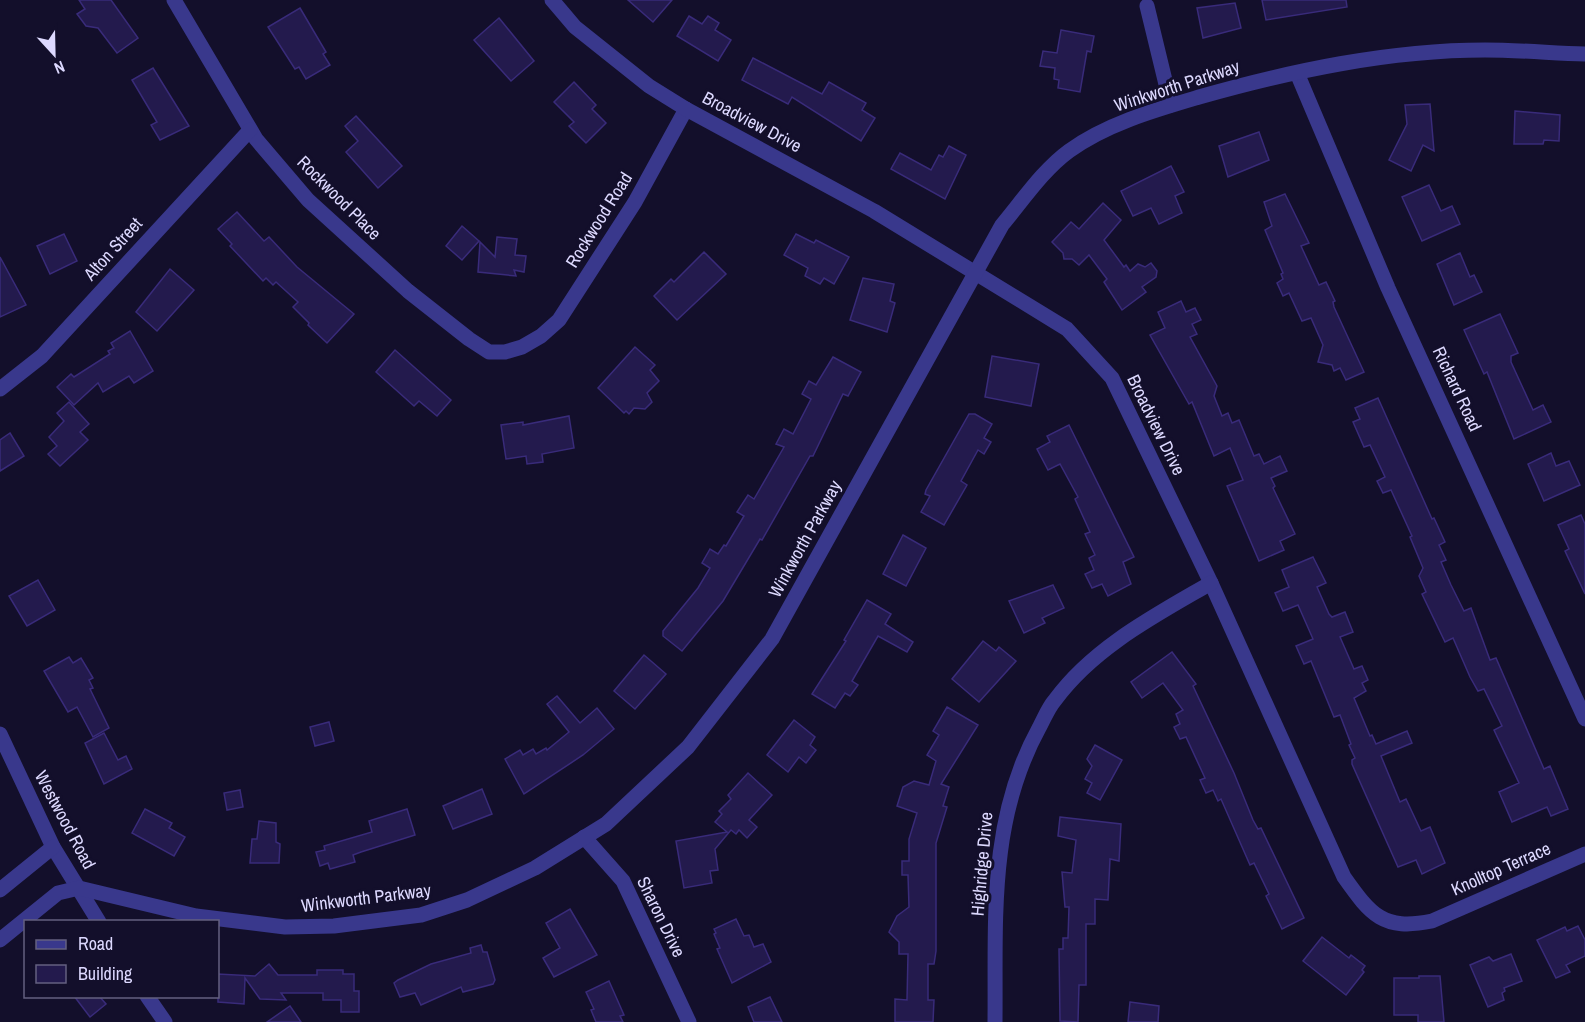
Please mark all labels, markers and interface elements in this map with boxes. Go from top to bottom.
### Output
north arrow [24,24,84,84]
street label: Winkworth Parkway [1111,53,1243,118]
text: N [51,56,68,80]
street label: Broadview Drive [698,85,806,158]
street label: Rockwood Place [292,150,387,245]
street label: Rockwood Road [559,167,638,272]
street label: Alton Street [77,212,148,286]
street label: Richard Road [1427,342,1488,435]
street label: Broadview Drive [1121,370,1192,479]
street label: Winkworth Parkway [762,475,847,602]
street label: Westwood Road [29,766,102,873]
street label: Highridge Drive [965,811,998,917]
street label: Knolltop Terrace [1447,835,1554,902]
street label: Sharon Drive [631,872,692,961]
street label: Winkworth Parkway [300,877,433,918]
legend [24,920,219,998]
text: Road [78,931,113,956]
text: Building [78,961,133,986]

